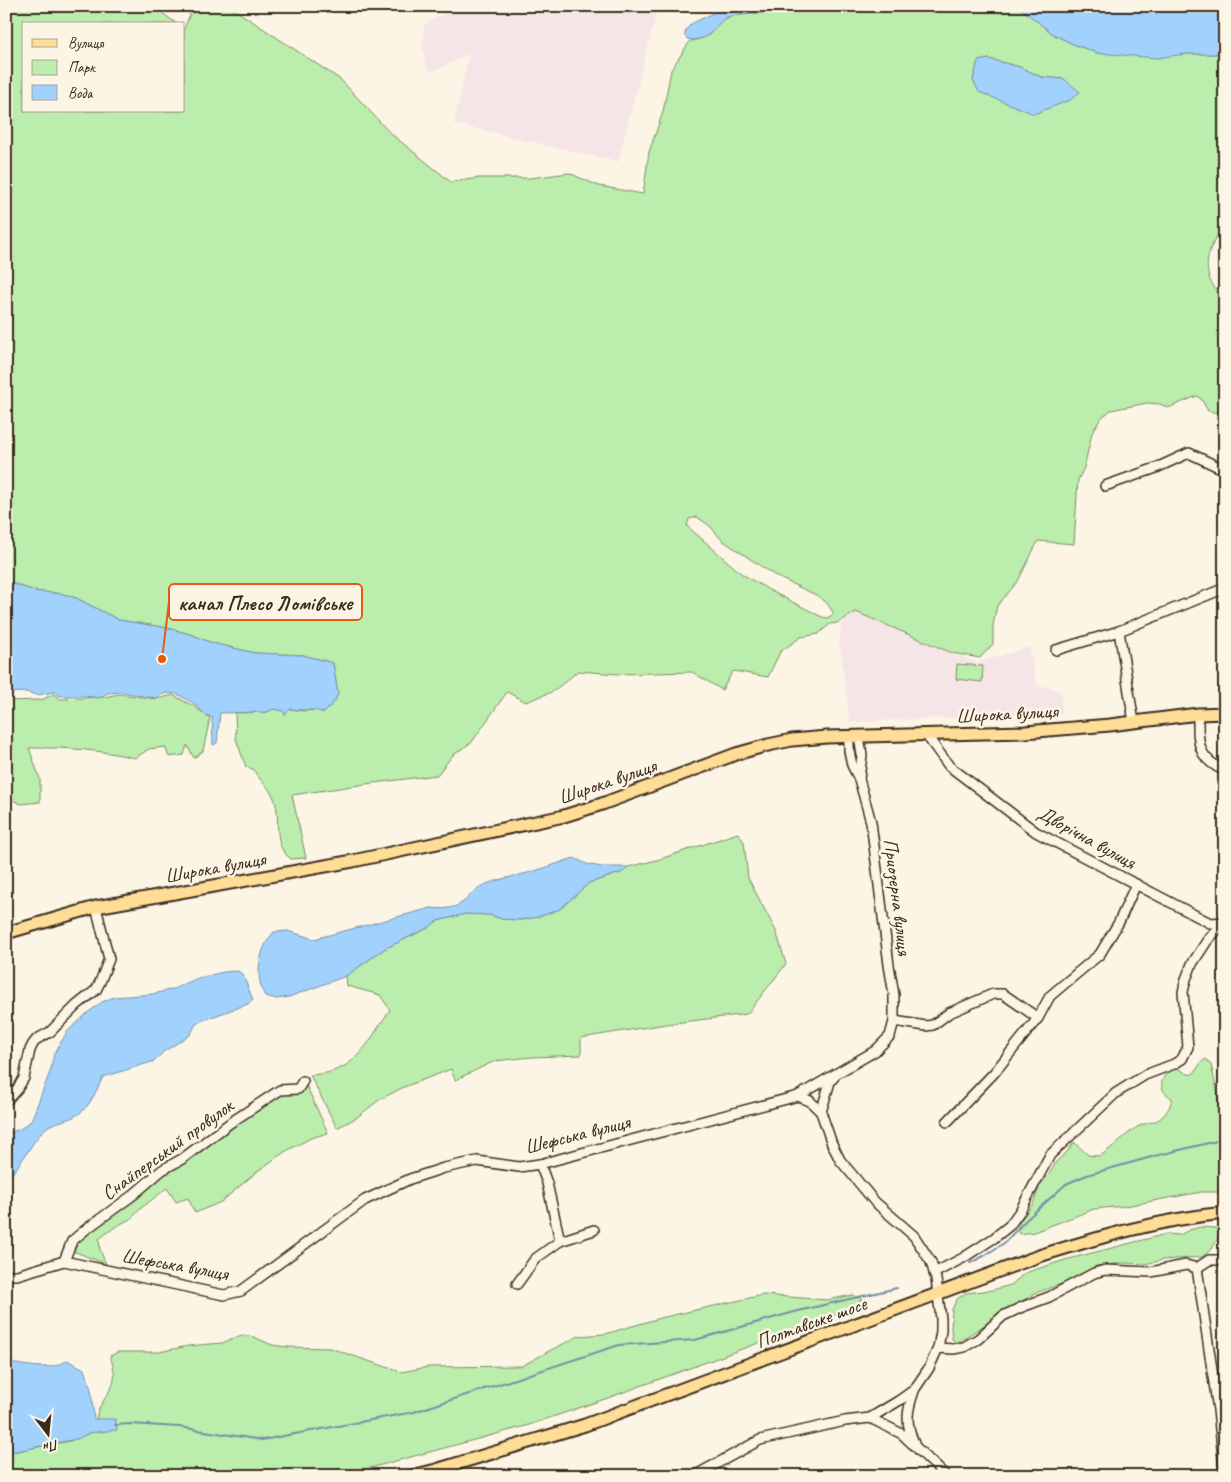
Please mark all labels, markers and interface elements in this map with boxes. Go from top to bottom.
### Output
legend [22,22,185,112]
text: Вулиця [68,34,105,53]
text: Парк [68,58,96,77]
text: Вода [68,84,93,103]
callout: канал Плесо Ломівське [169,584,362,620]
text: канал Плесо Ломівське [178,590,354,616]
street label: Широка вулиця [956,698,1061,729]
street label: Широка вулиця [555,752,661,810]
street label: Дворічна вулиця [1033,800,1141,875]
street label: Приозерна вулиця [878,837,917,958]
street label: Широка вулиця [163,846,269,889]
street label: Снайперський провулок [97,1092,239,1206]
street label: Шефська вулиця [522,1109,634,1160]
street label: Шефська вулиця [120,1243,232,1286]
street label: Полтавське шосе [753,1290,871,1354]
north arrow [22,1410,72,1460]
text: Пн [41,1436,61,1456]

